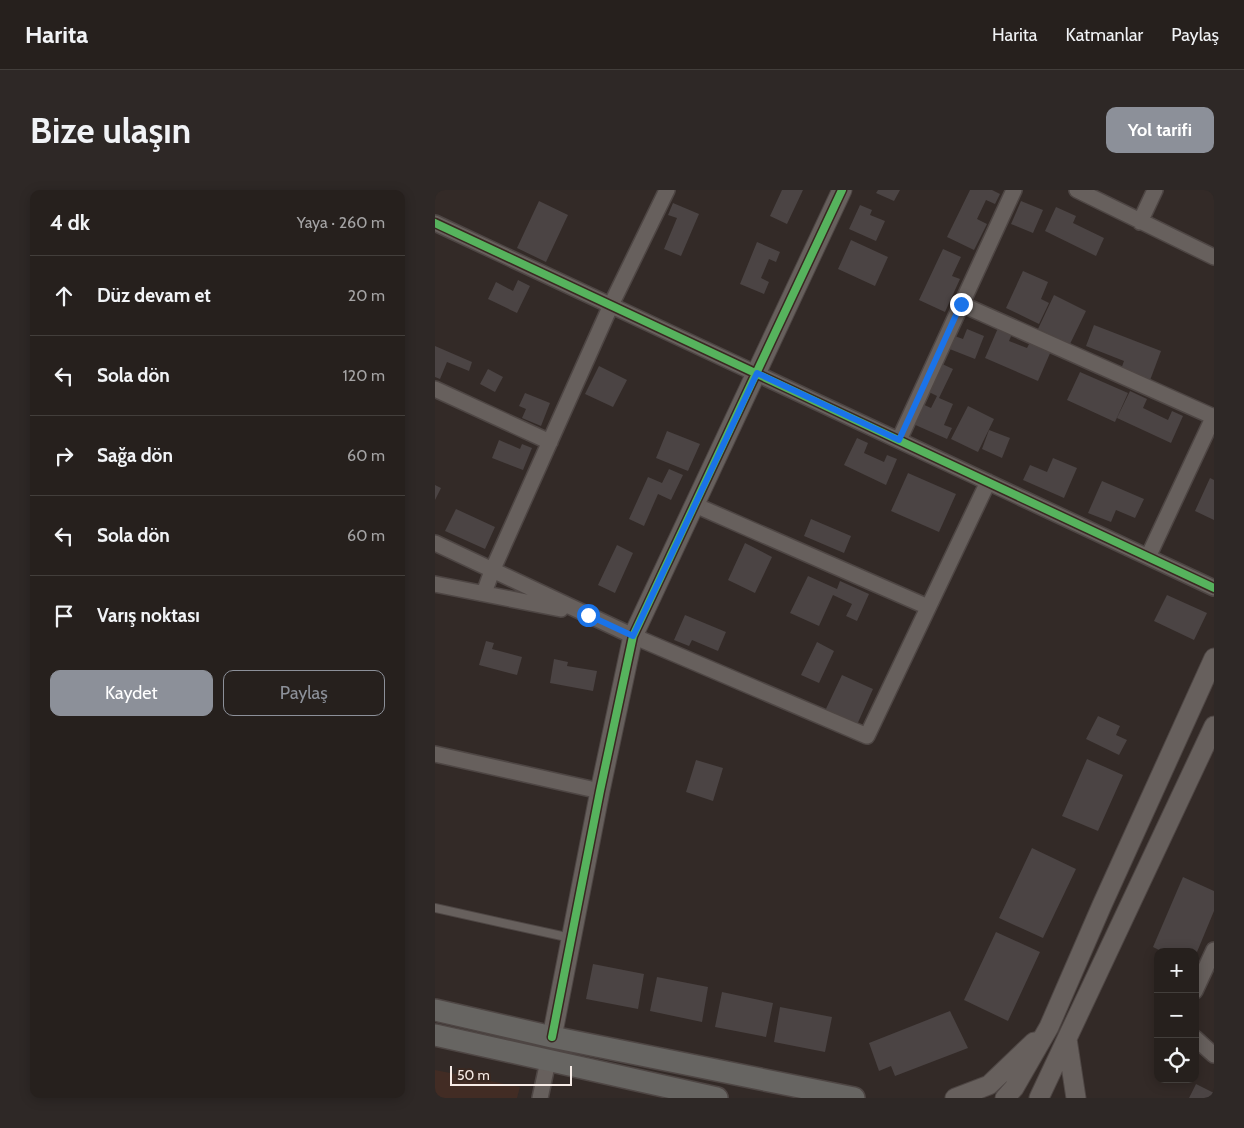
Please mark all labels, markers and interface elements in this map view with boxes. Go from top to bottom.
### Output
text: Harita [25,20,88,49]
text: Harita [992,24,1037,46]
text: Katmanlar [1065,24,1143,46]
text: Paylaş [1171,24,1219,46]
button: Yol tarifi [1106,107,1214,153]
text: Bize ulaşın [30,109,191,152]
text: 4 dk [50,210,90,235]
text: Yaya · 260 m [297,213,385,232]
icon: ahead [50,282,78,310]
text: Düz devam et [97,284,211,307]
text: 20 m [348,286,385,305]
route end [950,293,973,316]
icon: left [50,362,78,390]
text: Sola dön [97,364,170,387]
text: 120 m [343,366,385,385]
icon: right [50,442,78,470]
text: Sağa dön [97,444,173,467]
text: 60 m [347,446,385,465]
icon: left [50,522,78,550]
text: Sola dön [97,524,170,547]
text: 60 m [347,526,385,545]
icon: arrive [50,602,78,630]
text: Varış noktası [97,604,200,627]
route start [577,604,600,627]
button: Kaydet [50,670,213,716]
button: Paylaş [223,670,385,716]
map controls [1154,948,1199,1083]
button: + [1154,948,1199,993]
button: − [1154,993,1199,1038]
button: locate [1154,1038,1199,1083]
scale bar [450,1063,573,1086]
text: 50 m [457,1066,490,1084]

